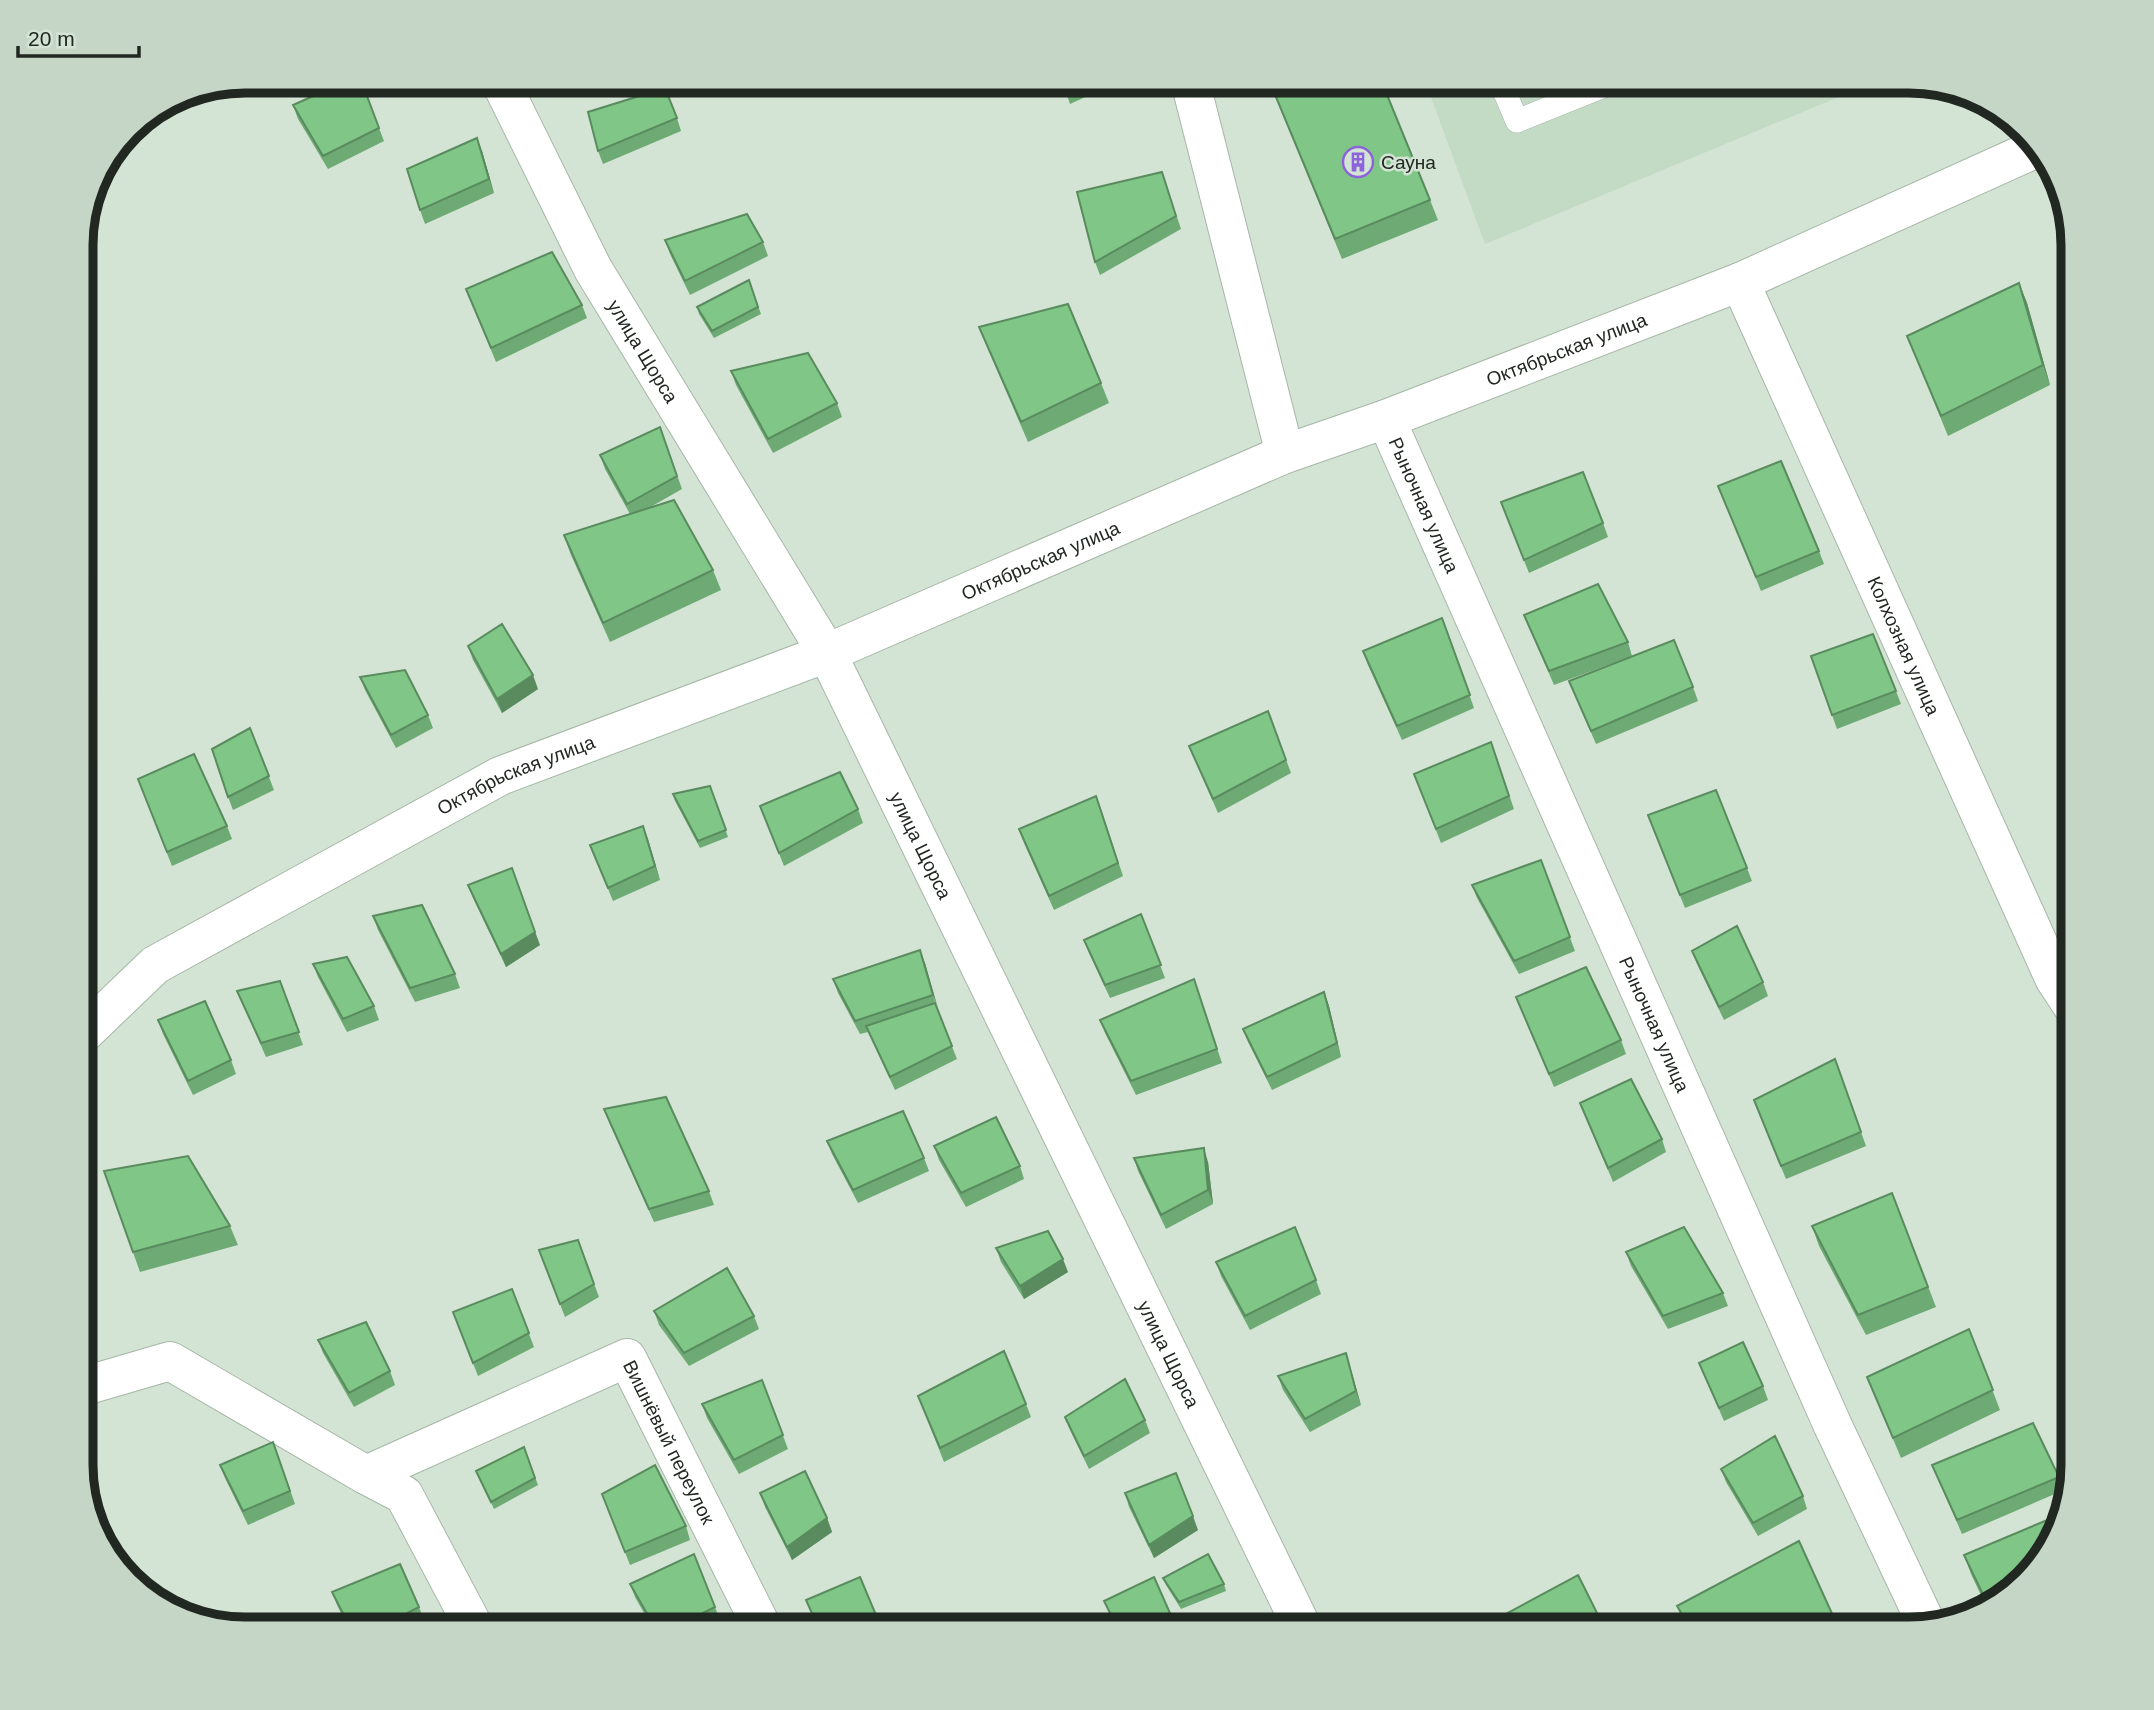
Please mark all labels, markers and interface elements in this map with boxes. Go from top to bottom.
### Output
scale bar [18,14,138,58]
text: 20 m [28,27,75,50]
building icon: Сауна [1341,145,1375,179]
place label: Сауна [1381,152,1436,173]
street label: улица Щорса [604,296,683,407]
street label: Октябрьская улица [1483,308,1650,390]
street label: Рыночная улица [1385,434,1463,576]
street label: Октябрьская улица [958,517,1123,604]
street label: Колхозная улица [1864,573,1945,719]
street label: Октябрьская улица [433,731,598,819]
street label: улица Щорса [886,788,956,903]
street label: Рыночная улица [1615,953,1694,1095]
street label: улица Щорса [1134,1297,1204,1411]
street label: Вишнёвый переулок [619,1357,719,1528]

